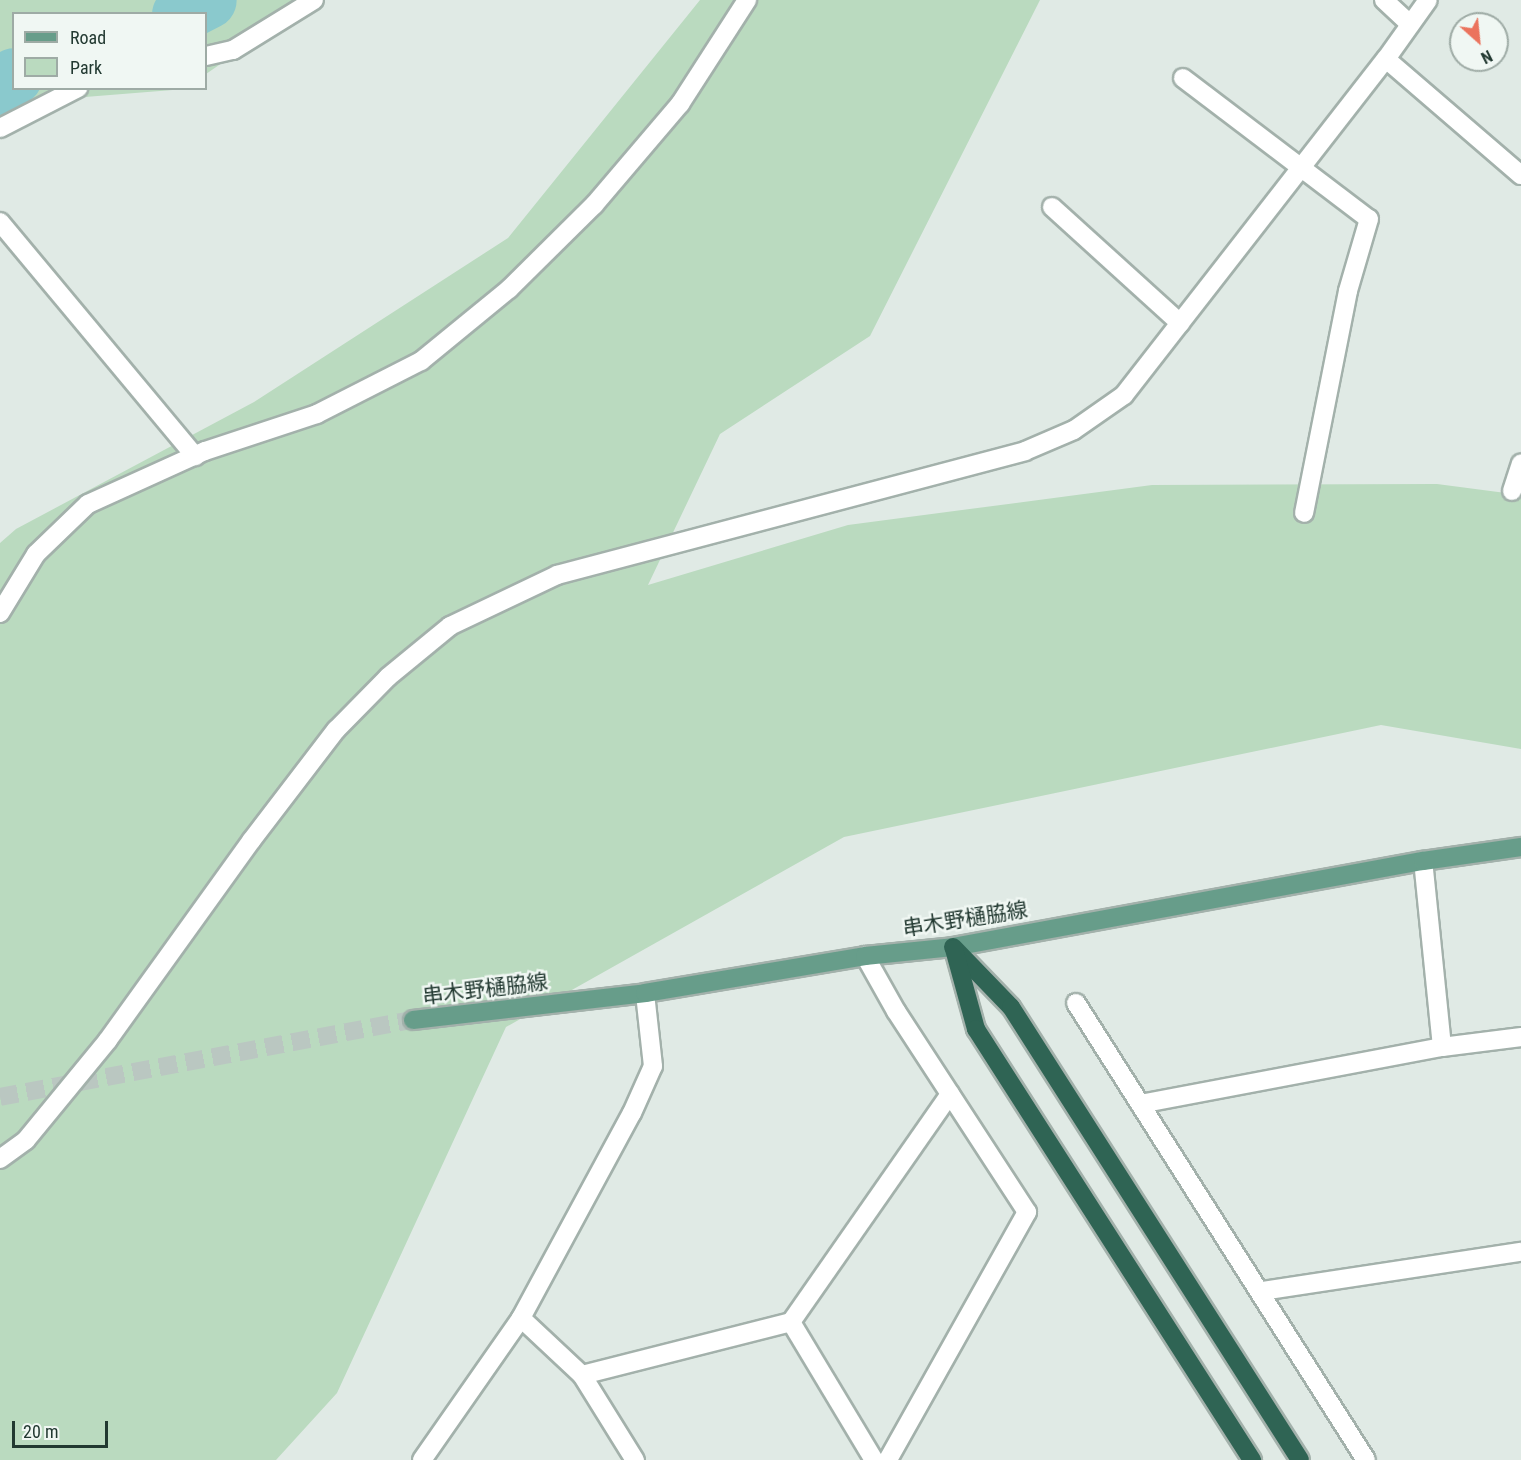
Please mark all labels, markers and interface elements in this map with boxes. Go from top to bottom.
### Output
legend [12,12,207,90]
north arrow [1449,12,1509,72]
text: Road [70,27,106,48]
text: N [1478,46,1495,67]
text: Park [70,57,102,78]
street label: 串木野樋脇線 [901,897,1029,941]
street label: 串木野樋脇線 [421,969,549,1009]
scale bar [15,1409,111,1447]
text: 20 m [23,1421,58,1442]

